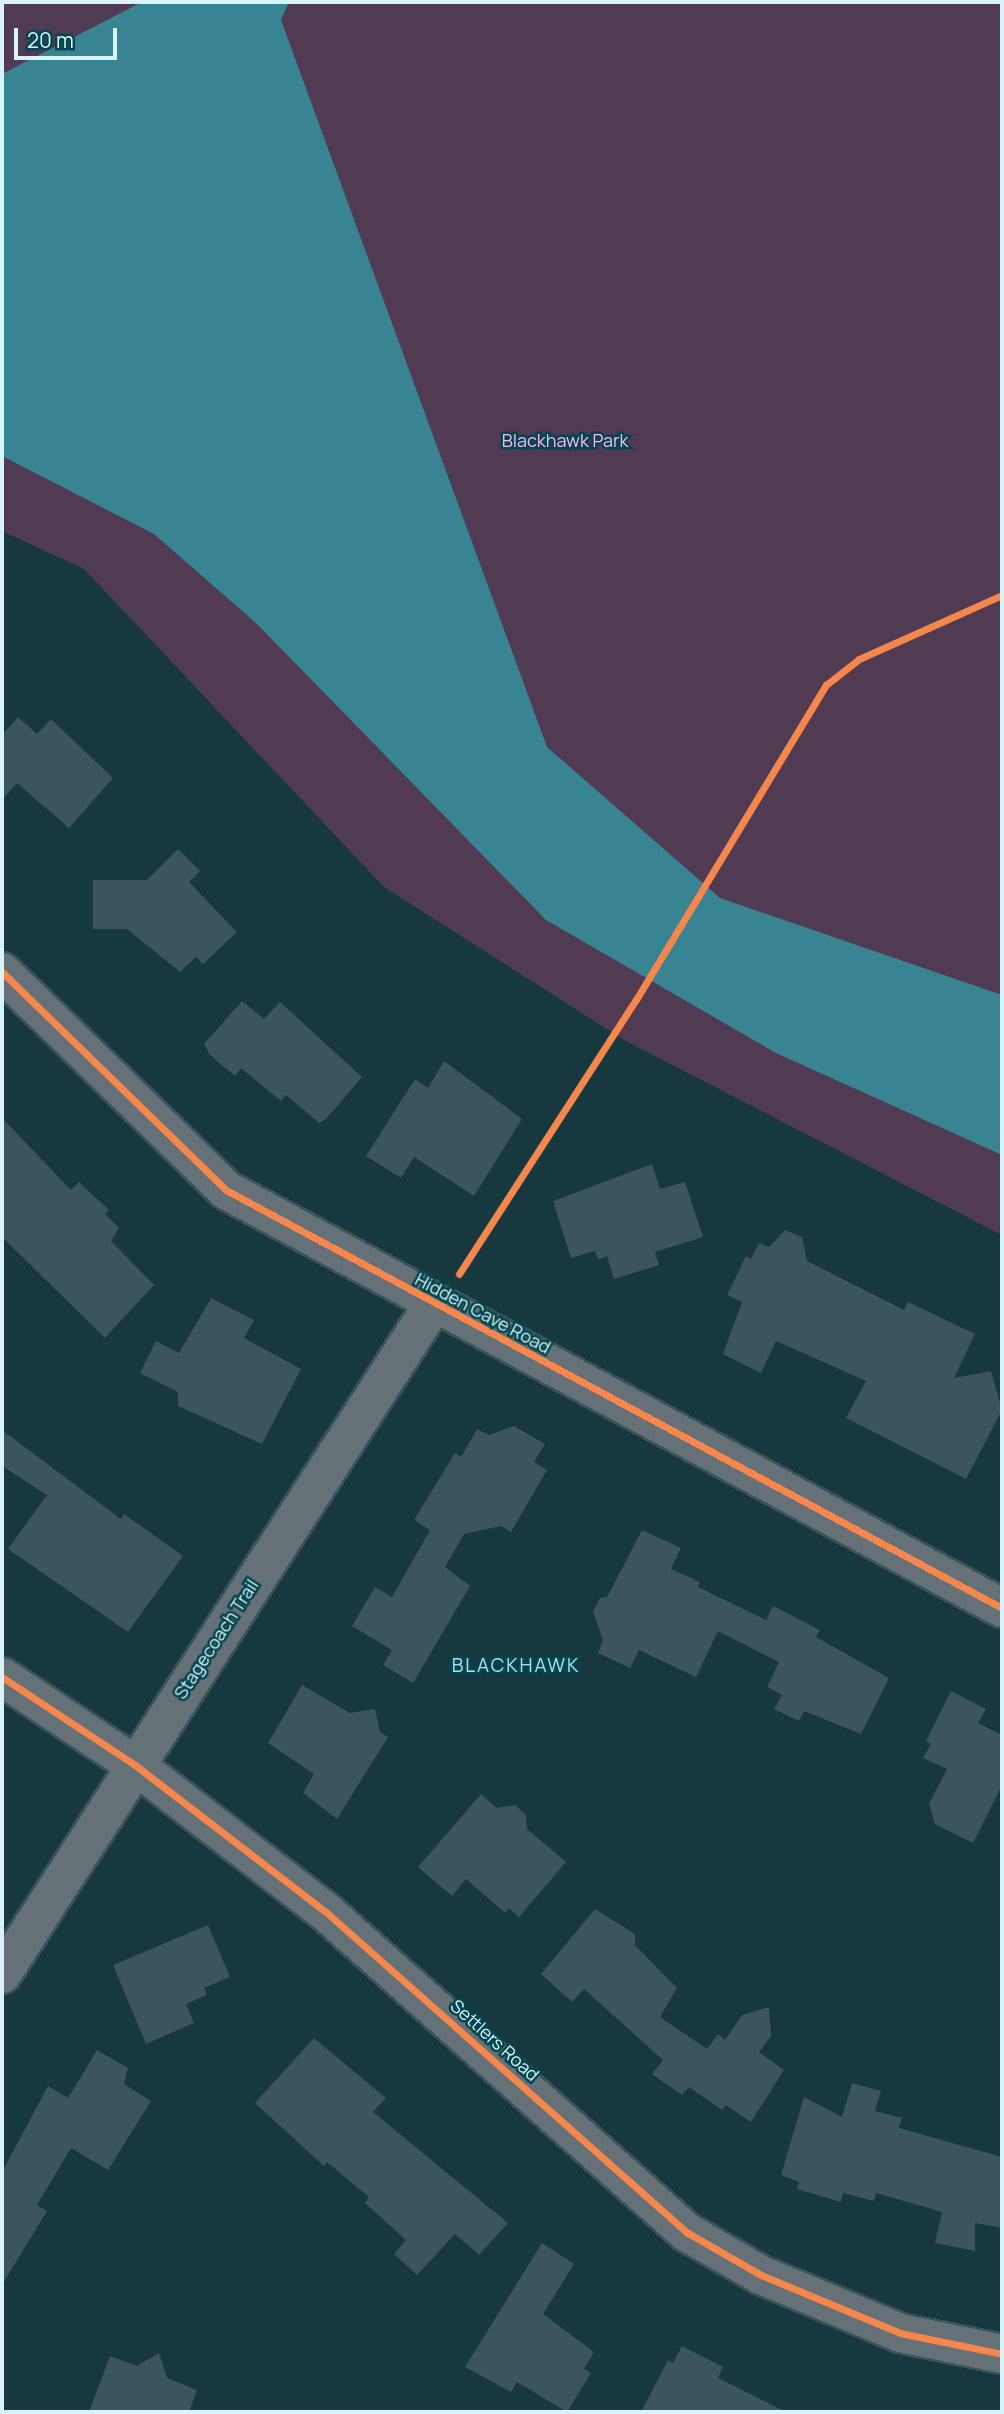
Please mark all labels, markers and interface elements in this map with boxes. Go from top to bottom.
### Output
scale bar [18,14,121,58]
text: 20 m [27,26,74,54]
park label: Blackhawk Park [502,429,628,451]
street label: Hidden Cave Road [411,1268,555,1358]
street label: Stagecoach Trail [169,1575,263,1703]
district label: BLACKHAWK [453,1655,579,1677]
street label: Settlers Road [446,1995,544,2085]

